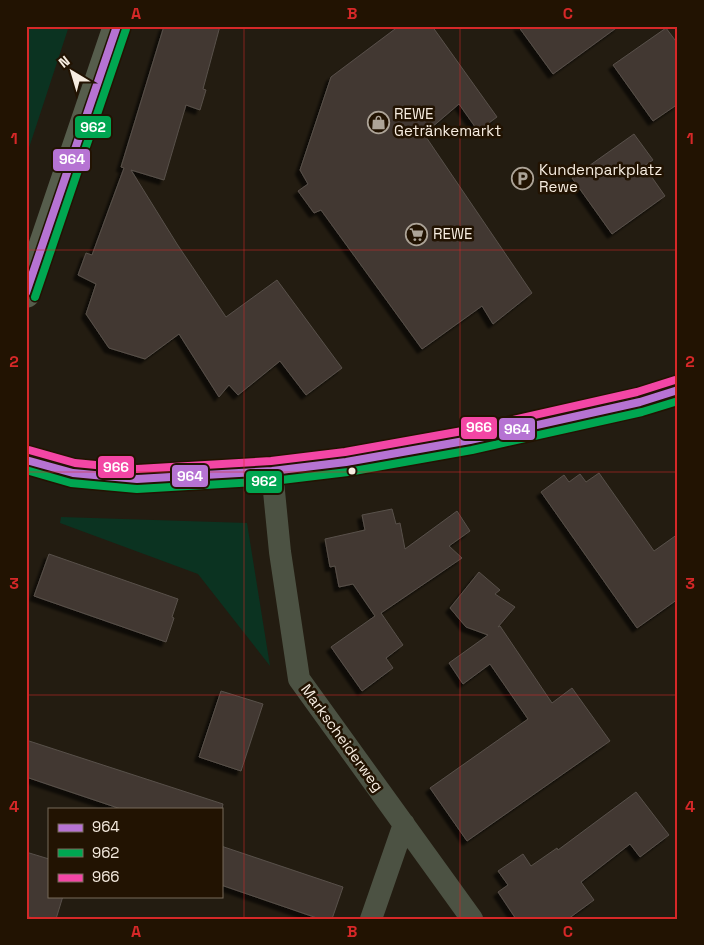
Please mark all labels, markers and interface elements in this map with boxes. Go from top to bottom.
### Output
text: A [131,3,141,24]
text: B [347,3,357,24]
text: C [563,3,573,24]
north arrow [48,48,98,98]
text: N [55,52,73,72]
place label: REWE Getränkemarkt [394,104,501,140]
shop icon: REWE Getränkemarkt [366,111,390,135]
line badge: 962 [74,115,112,139]
text: 962 [80,118,106,136]
text: 1 [10,128,18,149]
text: 1 [686,128,694,149]
line badge: 964 [52,148,91,172]
text: 964 [59,150,85,168]
place label: Kundenparkplatz Rewe [539,160,662,196]
parking icon: Kundenparkplatz Rewe [511,167,535,191]
supermarket icon: REWE [405,222,429,246]
place label: REWE [433,224,472,243]
text: 2 [9,351,19,372]
text: 2 [685,351,695,372]
line badge: 966 [460,416,498,440]
line badge: 964 [498,417,536,441]
text: 966 [466,418,492,436]
text: 964 [504,420,530,438]
line badge: 966 [97,455,135,479]
text: 966 [103,458,129,476]
line badge: 964 [171,464,209,488]
unlabelled marker [347,466,357,476]
text: 964 [177,467,203,485]
line badge: 962 [245,470,283,494]
text: 962 [251,472,277,490]
text: 3 [9,573,19,594]
text: 3 [685,573,695,594]
street label: Markscheiderweg [297,680,388,795]
text: 4 [9,796,19,817]
text: 4 [685,796,695,817]
legend [48,808,222,898]
text: 964 [92,817,120,836]
text: 962 [92,843,119,862]
text: 966 [92,867,120,886]
text: A [131,921,141,942]
text: B [347,921,357,942]
text: C [563,921,573,942]

